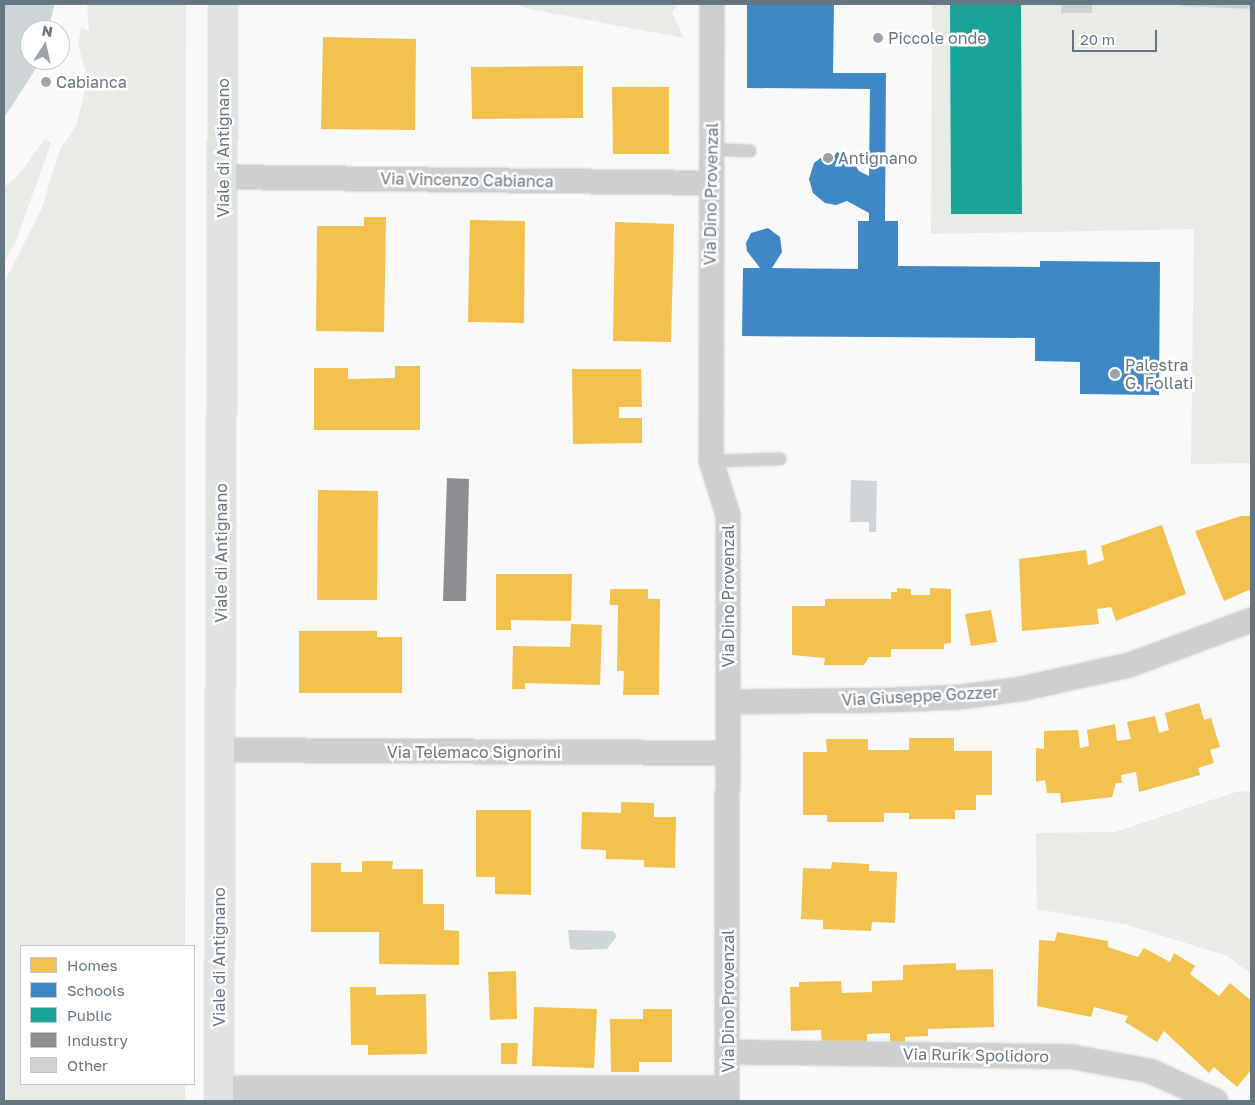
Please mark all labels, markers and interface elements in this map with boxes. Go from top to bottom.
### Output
north arrow [20,20,70,70]
scale bar [1075,20,1160,52]
text: N [41,21,54,40]
place label: Piccole onde [888,28,987,48]
text: 20 m [1080,30,1115,48]
marker: Piccole onde [872,32,884,44]
place label: Cabianca [56,72,127,92]
marker: Cabianca [40,76,52,88]
street label: Viale di Antignano [213,78,233,218]
street label: Via Dino Provenzal [700,122,722,266]
place label: Antignano [838,148,917,168]
marker: Antignano [822,152,834,164]
street label: Via Vincenzo Cabianca [380,169,554,191]
place label: Palestra G. Follati [1125,355,1194,393]
marker: Palestra G. Follati [1109,368,1121,380]
street label: Viale di Antignano [211,483,231,623]
street label: Via Dino Provenzal [718,525,738,667]
street label: Via Giuseppe Gozzer [841,682,999,710]
street label: Via Telemaco Signorini [387,742,561,762]
street label: Viale di Antignano [209,887,229,1027]
street label: Via Dino Provenzal [718,930,738,1072]
legend [20,945,195,1085]
text: Homes [67,956,117,974]
text: Schools [67,981,125,999]
text: Public [67,1006,112,1024]
text: Industry [67,1031,128,1049]
street label: Via Rurik Spolidoro [903,1044,1049,1066]
text: Other [67,1056,108,1074]

